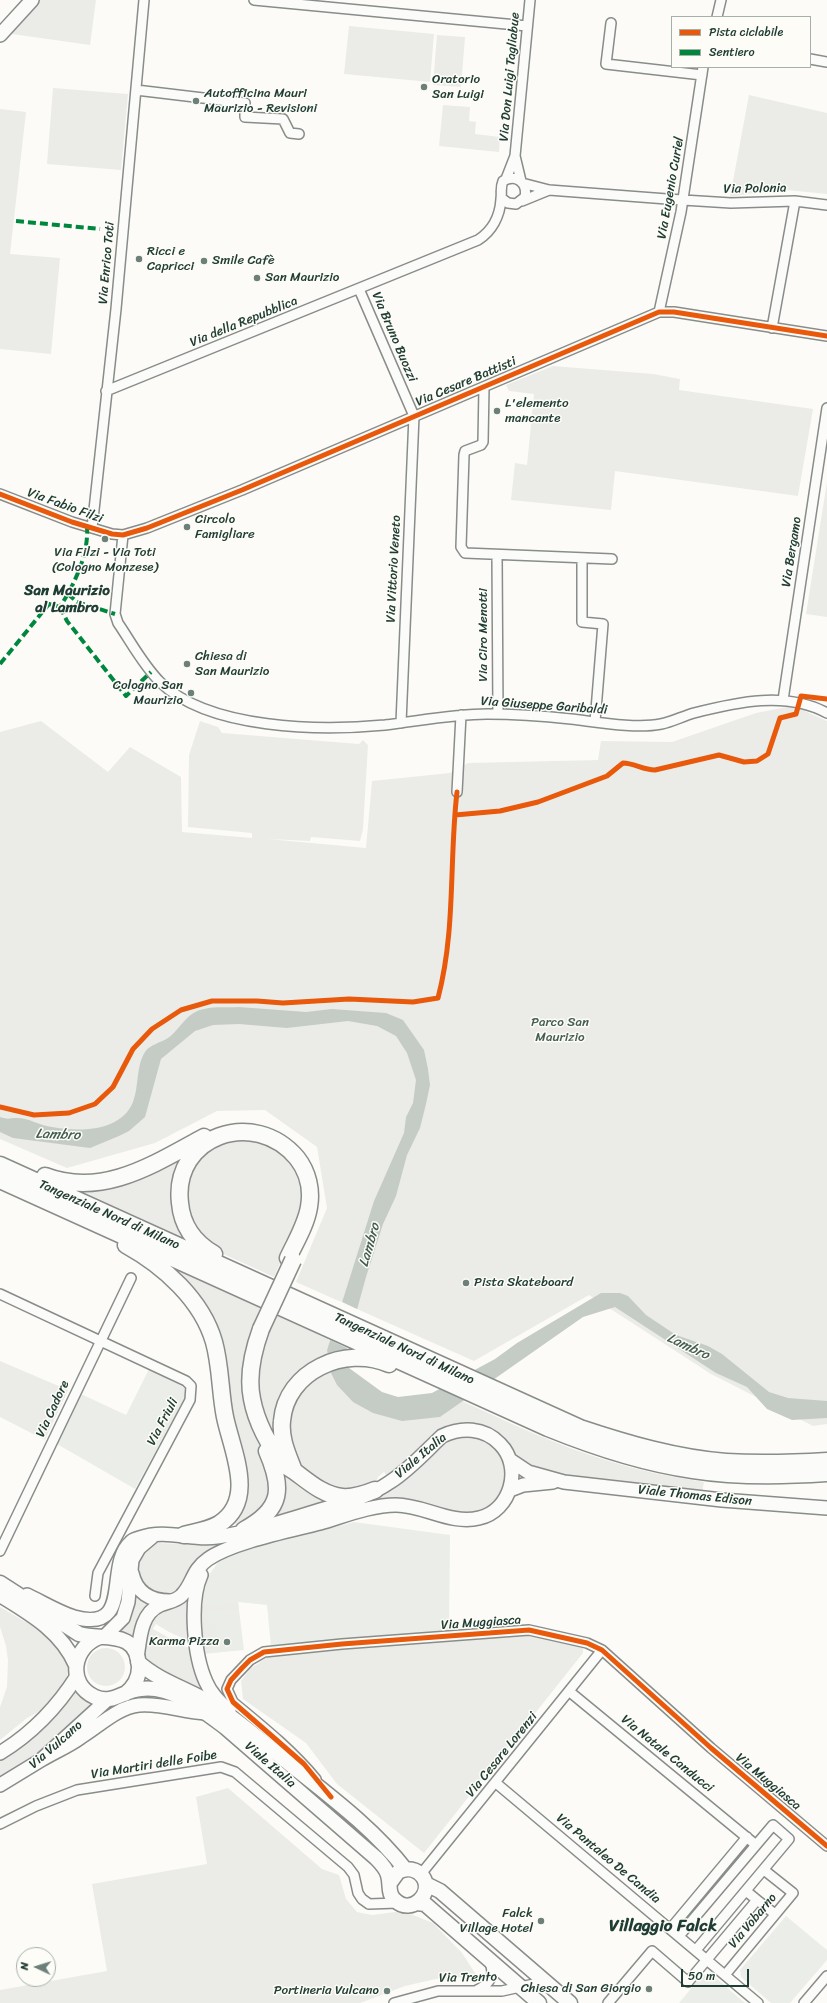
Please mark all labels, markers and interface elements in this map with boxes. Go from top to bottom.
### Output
street label: Via Don Luigi Tagliabue [497,12,523,142]
legend [671,16,811,68]
text: Pista ciclabile [709,21,783,43]
text: Sentiero [709,41,755,63]
place label: Oratorio San Luigi [432,72,484,103]
marker: Oratorio San Luigi [419,82,429,92]
place label: Autofficina Mauri Maurizio - Revisioni [204,86,317,117]
marker: Autofficina Mauri Maurizio - Revisioni [191,96,201,106]
street label: Via Eugenio Curiel [654,136,688,240]
street label: Via Polonia [723,181,787,197]
street label: Via Enrico Toti [96,221,118,305]
place label: Ricci e Capricci [147,244,194,275]
place label: Smile Cafè [212,253,275,269]
marker: Ricci e Capricci [134,254,144,264]
marker: Smile Cafè [199,256,209,266]
place label: San Maurizio [265,270,339,286]
marker: San Maurizio [252,273,262,283]
street label: Via Bruno Buozzi [368,290,420,384]
street label: Via della Repubblica [188,293,300,351]
street label: Via Cesare Battisti [413,354,519,410]
place label: L'elemento mancante [505,396,569,427]
marker: L'elemento mancante [492,406,502,416]
street label: Via Fabio Filzi [25,485,105,527]
place label: Circolo Famigliare [195,512,255,543]
street label: Via Vittorio Veneto [383,515,405,623]
street label: Via Bergamo [779,516,805,588]
marker: Circolo Famigliare [182,522,192,532]
marker: Via Filzi - Via Toti (Cologno Monzese) [100,534,110,544]
place label: Via Filzi - Via Toti (Cologno Monzese) [52,545,158,576]
district label: San Maurizio al Lambro [24,582,110,617]
street label: Via Ciro Menotti [476,588,492,682]
place label: Chiesa di San Maurizio [195,649,269,680]
marker: Chiesa di San Maurizio [182,659,192,669]
place label: Cologno San Maurizio [113,678,183,709]
marker: Cologno San Maurizio [186,688,196,698]
street label: Via Giuseppe Garibaldi [480,694,608,718]
park label: Parco San Maurizio [531,1015,589,1046]
water label: Lambro [35,1126,81,1144]
street label: Tangenziale Nord di Milano [36,1177,182,1253]
water label: Lambro [356,1221,384,1269]
place label: Pista Skateboard [474,1275,573,1291]
marker: Pista Skateboard [461,1278,471,1288]
street label: Tangenziale Nord di Milano [331,1310,477,1388]
water label: Lambro [664,1330,712,1364]
street label: Via Cadore [33,1378,73,1440]
street label: Via Friuli [144,1396,182,1448]
street label: Viale Italia [392,1430,450,1482]
street label: Viale Thomas Edison [637,1482,753,1510]
street label: Via Muggiasca [440,1612,522,1634]
place label: Karma Pizza [149,1634,219,1650]
marker: Karma Pizza [222,1637,232,1647]
street label: Via Cesare Lorenzi [463,1709,541,1801]
street label: Via Natale Canducci [618,1712,716,1796]
street label: Via Vulcano [26,1718,86,1772]
street label: Viale Italia [241,1739,299,1791]
street label: Via Martiri delle Foibe [90,1747,218,1783]
street label: Via Muggiasca [732,1750,804,1814]
street label: Via Pantaleo De Candia [553,1811,663,1907]
street label: Via Vobarno [726,1890,780,1952]
place label: Falck Village Hotel [460,1906,533,1937]
marker: Falck Village Hotel [536,1916,546,1926]
district label: Villaggio Falck [609,1917,717,1937]
north arrow [16,1947,56,1987]
scale bar [683,1961,751,1987]
text: N [15,1962,34,1971]
text: 50 m [688,1965,715,1987]
street label: Via Trento [439,1970,497,1986]
place label: Chiesa di San Giorgio [521,1981,641,1997]
place label: Portineria Vulcano [274,1983,379,1999]
marker: Chiesa di San Giorgio [644,1984,654,1994]
marker: Portineria Vulcano [382,1986,392,1996]

